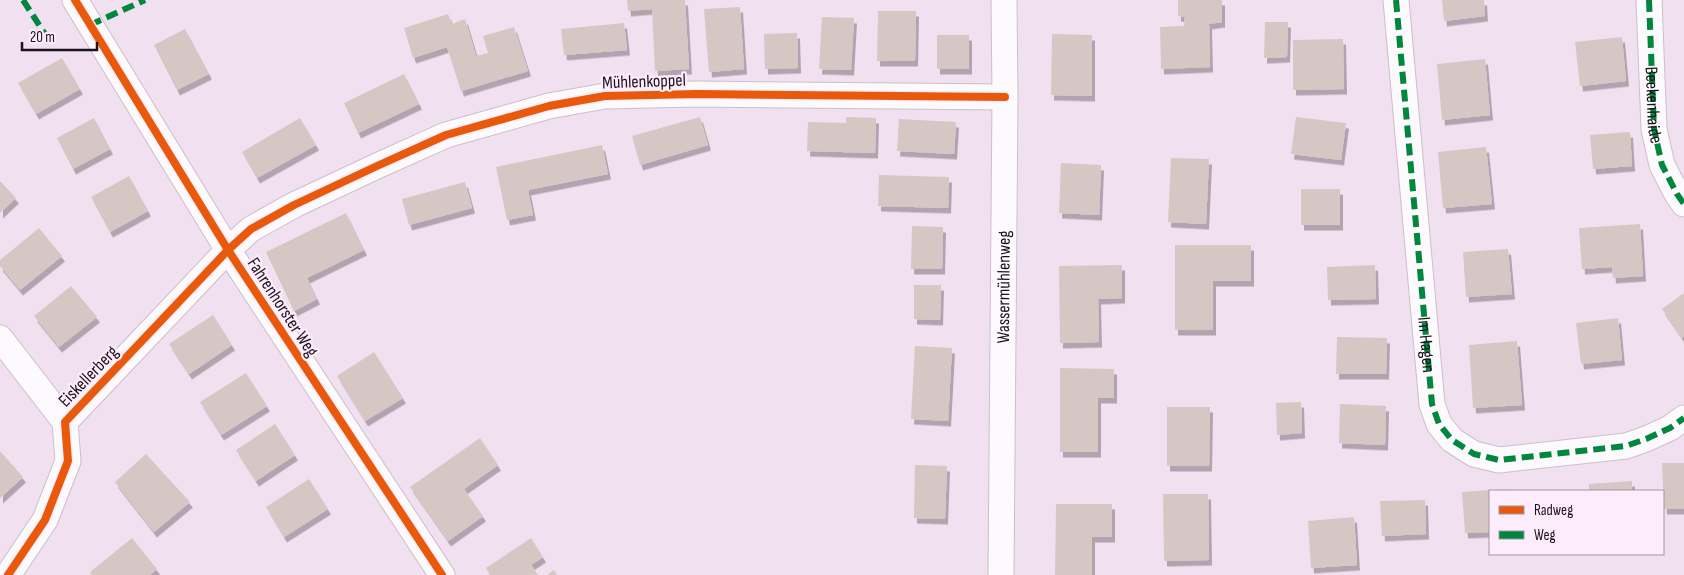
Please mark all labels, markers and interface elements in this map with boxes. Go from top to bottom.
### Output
scale bar [22,20,98,52]
text: 20 m [30,28,55,47]
street label: Beekenhaide [1641,66,1667,145]
street label: Mühlenkoppel [602,70,686,93]
street label: Wassermühlenweg [993,230,1015,344]
street label: Fahrenhorster Weg [243,254,322,361]
street label: Im Hagen [1413,316,1439,374]
street label: Eiskellerberg [54,341,123,411]
legend [1489,490,1664,555]
text: Radweg [1534,501,1573,520]
text: Weg [1534,526,1556,545]

